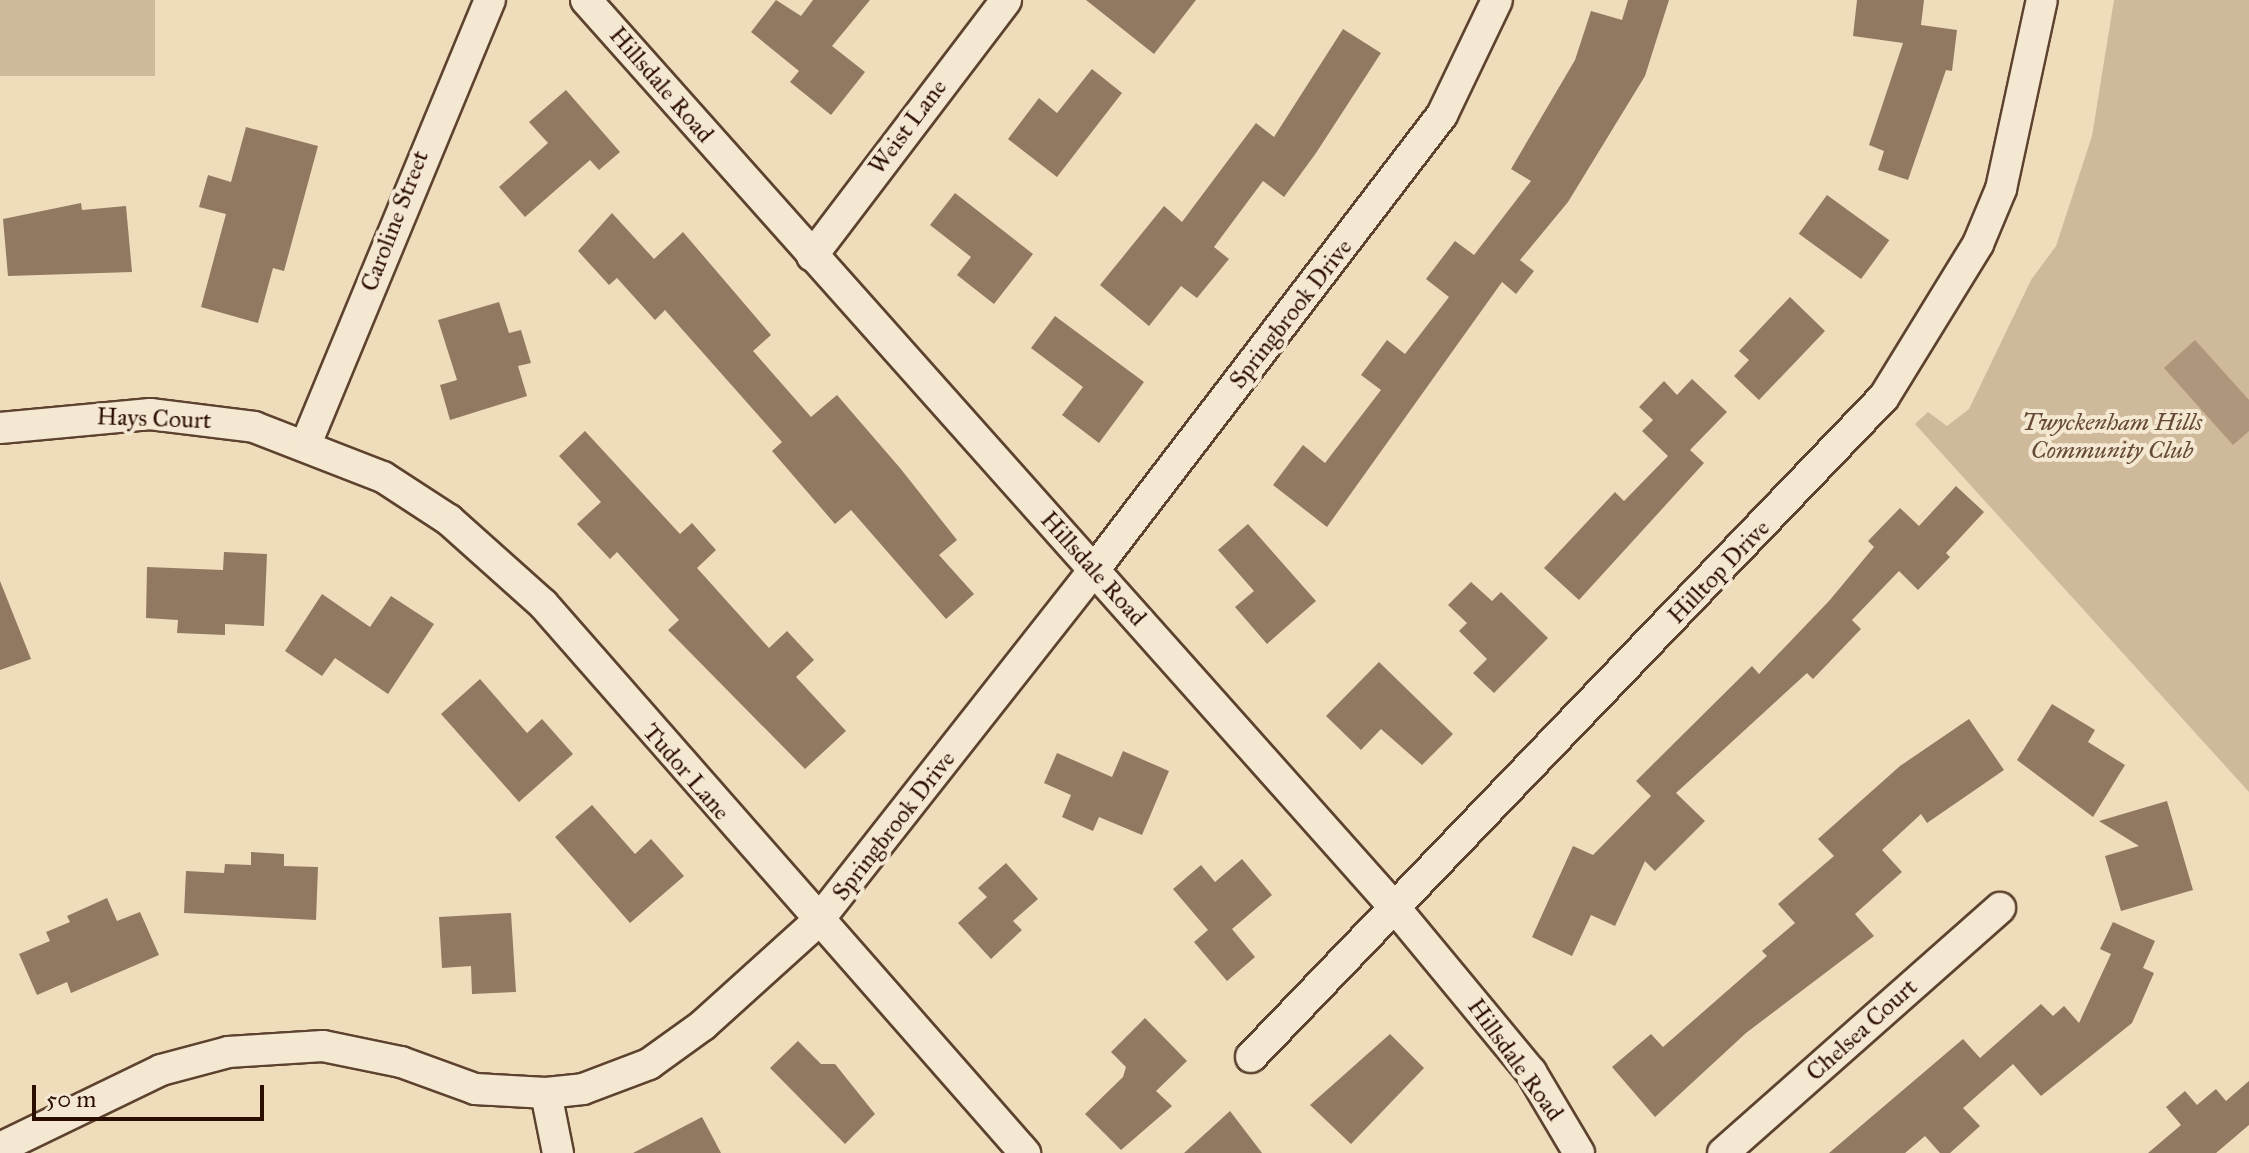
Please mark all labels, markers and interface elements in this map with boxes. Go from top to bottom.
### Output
street label: Hillsdale Road [603,21,719,149]
street label: Weist Lane [863,74,953,180]
street label: Caroline Street [355,147,435,295]
street label: Springbrook Drive [1224,233,1358,395]
street label: Hays Court [96,403,212,435]
park label: Twyckenham Hills Community Club [2022,409,2202,465]
street label: Hillsdale Road [1034,506,1152,632]
street label: Hilltop Drive [1662,514,1776,630]
street label: Tudor Lane [636,718,736,826]
street label: Springbrook Drive [827,745,961,907]
street label: Chelsea Court [1801,973,1923,1087]
street label: Hillsdale Road [1461,993,1569,1127]
scale bar [36,1069,268,1119]
text: 50 m [46,1084,96,1114]

